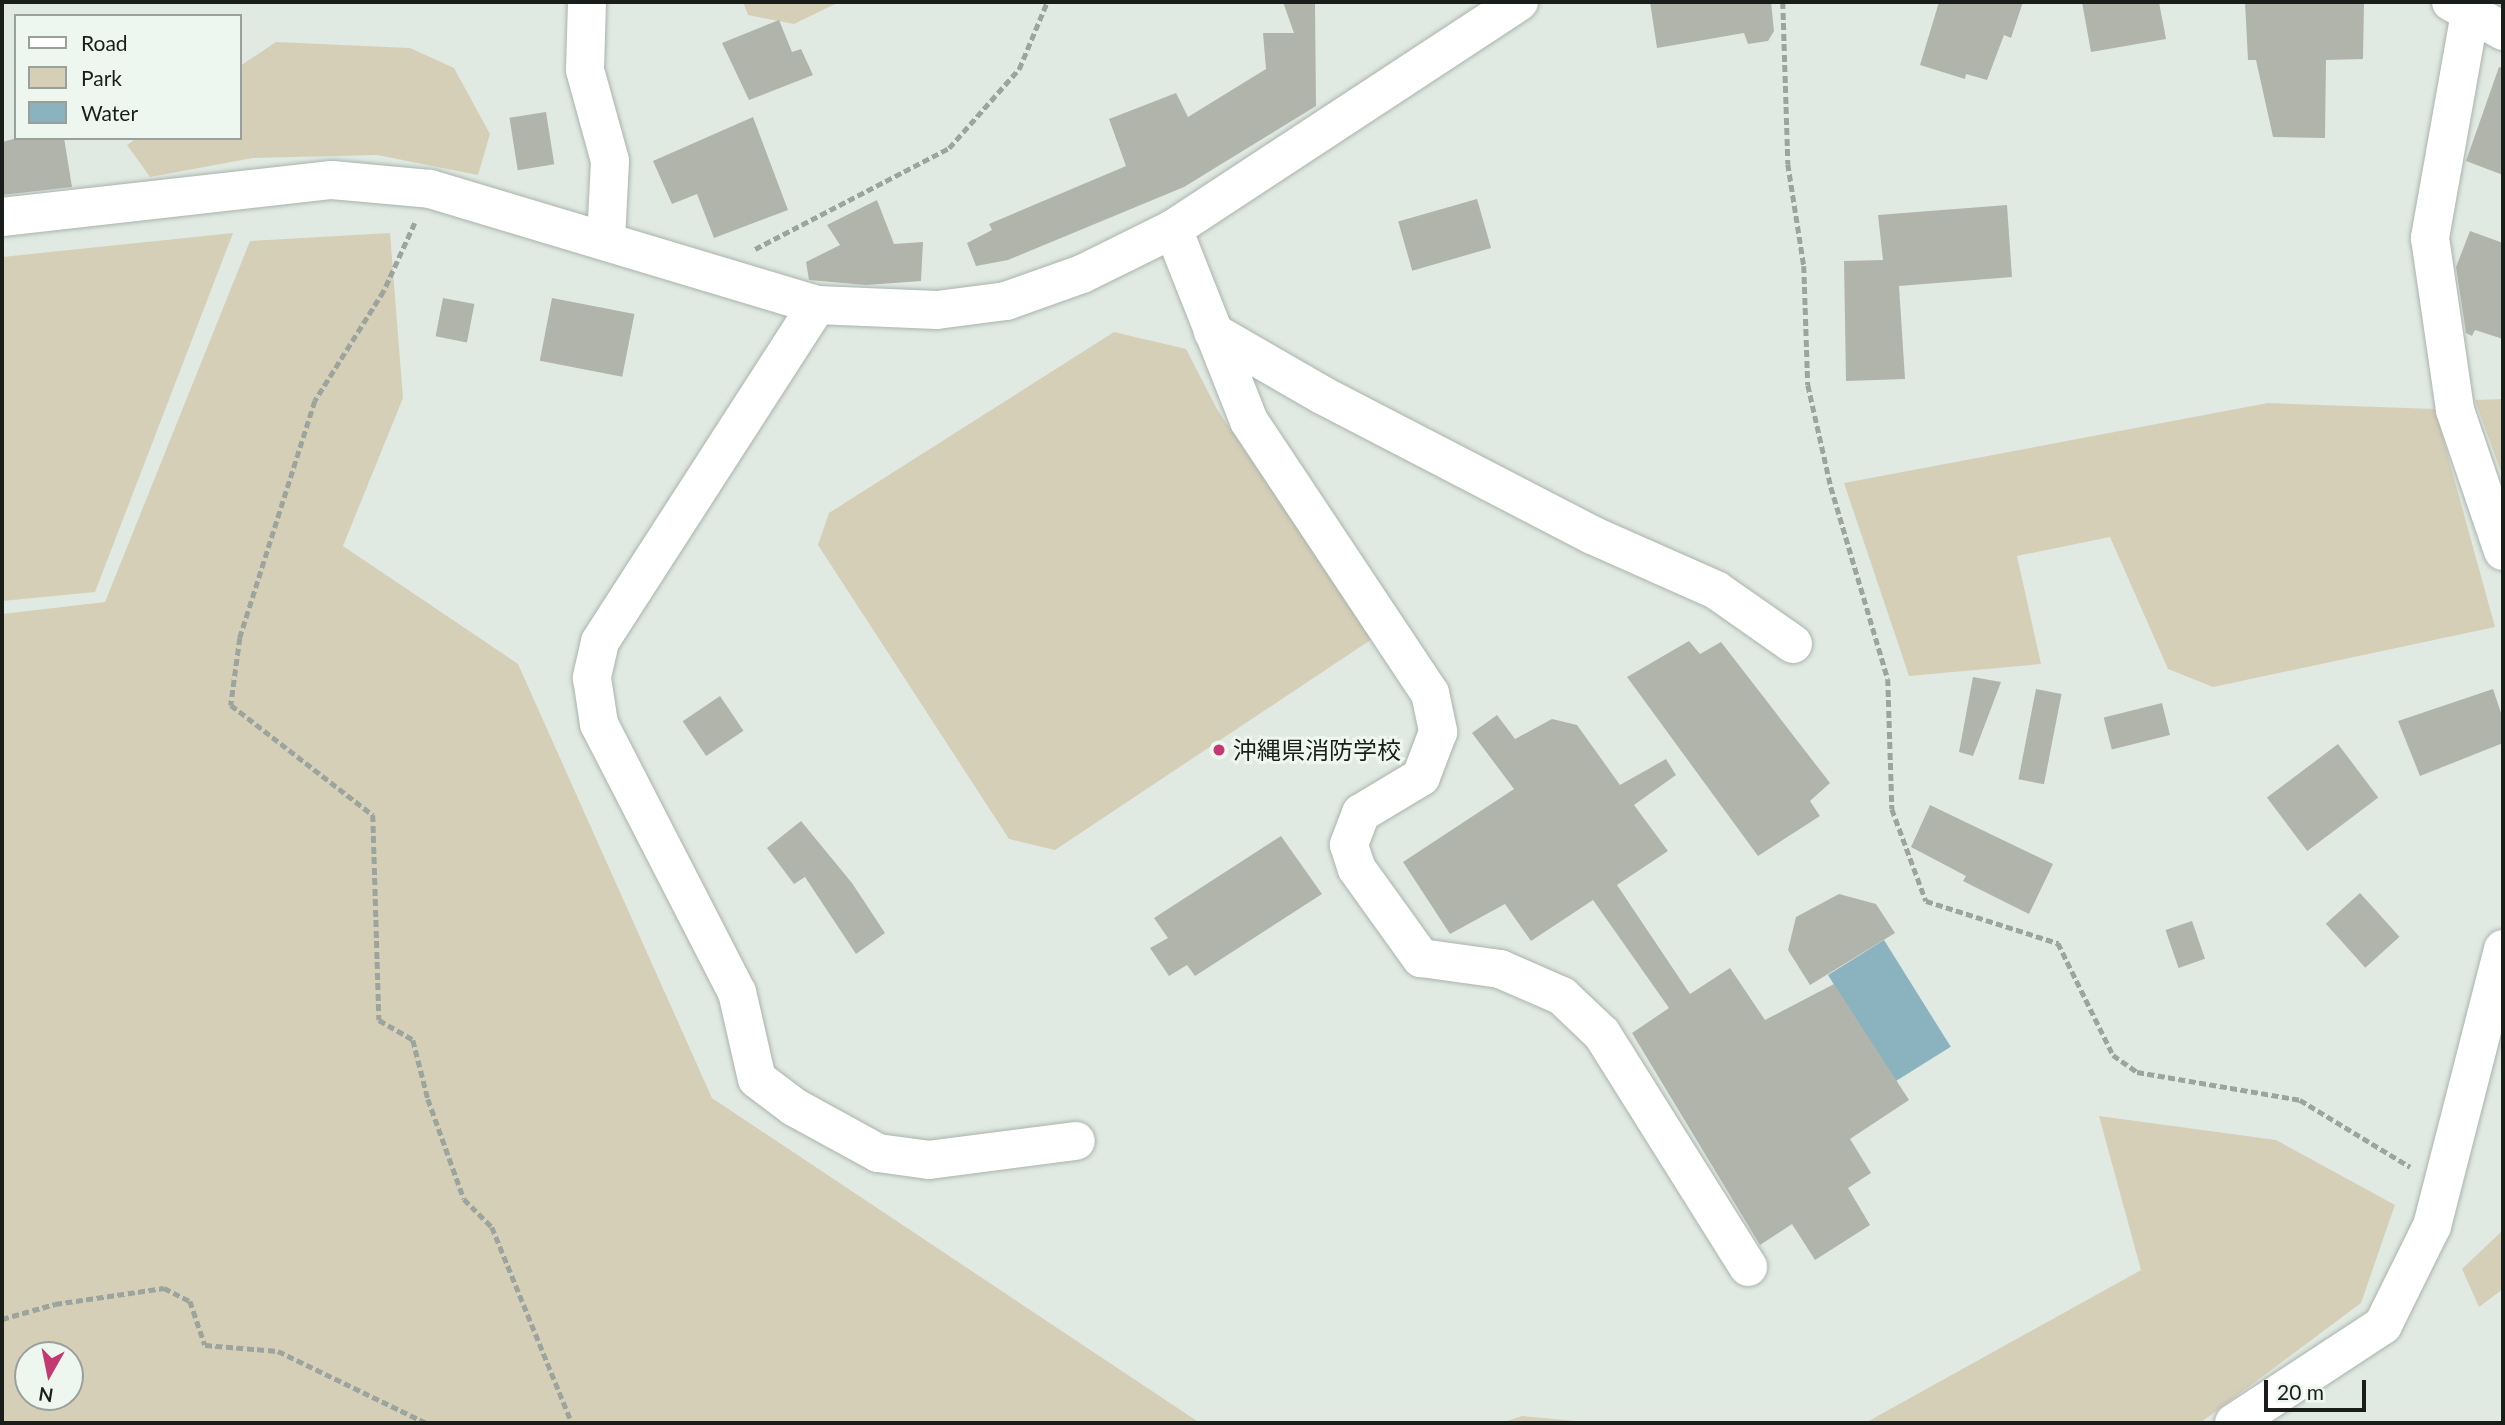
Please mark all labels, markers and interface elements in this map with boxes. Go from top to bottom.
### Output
legend [14,14,242,140]
text: Road [81,30,128,55]
text: Park [81,65,122,90]
text: Water [81,100,138,125]
place label: 沖縄県消防学校 [1233,736,1401,764]
marker: 沖縄県消防学校 [1211,742,1227,758]
north arrow [14,1341,84,1411]
scale bar [2267,1366,2368,1410]
text: 20 m [2277,1379,2324,1404]
text: N [37,1383,55,1408]

